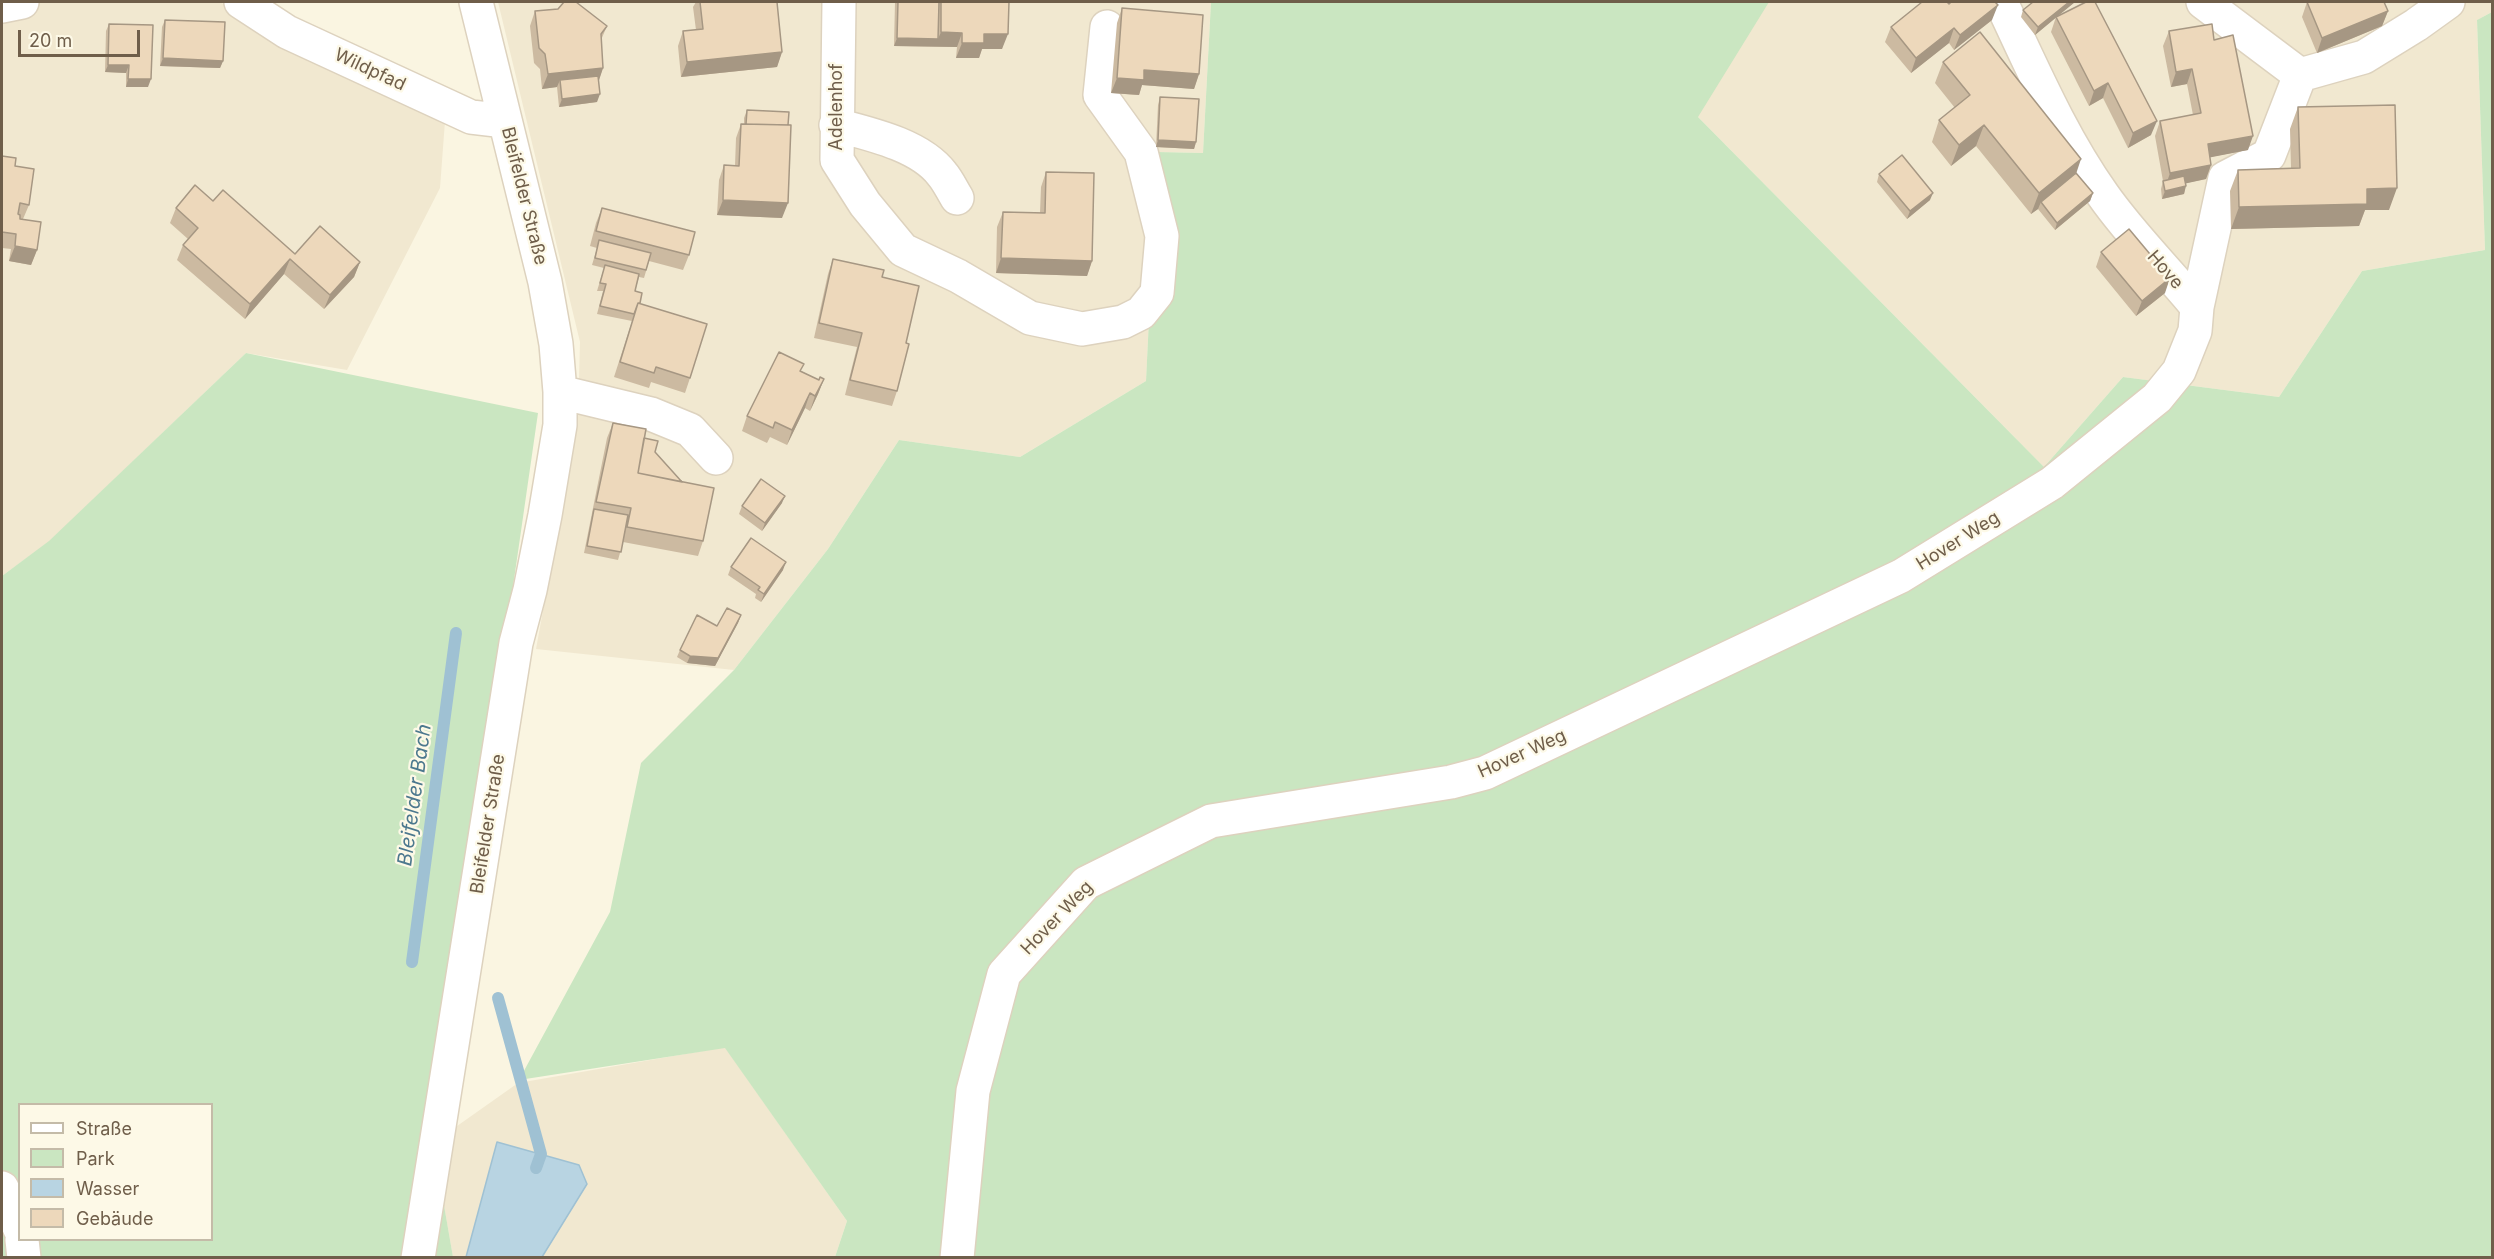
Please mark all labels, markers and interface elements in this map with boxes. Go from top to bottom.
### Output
scale bar [21,18,142,56]
text: 20 m [29,30,72,51]
street label: Wildpfad [331,44,409,96]
street label: Adelenhof [826,63,848,151]
street label: Bleifelder Straße [496,125,552,267]
street label: Hove [2142,246,2188,294]
street label: Hover Weg [1912,507,2004,575]
water label: Bleifelder Bach [393,722,437,868]
street label: Hover Weg [1475,725,1569,783]
street label: Bleifelder Straße [466,753,510,895]
street label: Hover Weg [1016,877,1098,959]
legend [18,1103,213,1241]
text: Straße [76,1118,132,1139]
text: Park [76,1148,115,1169]
text: Wasser [76,1178,139,1199]
text: Gebäude [76,1208,153,1229]

